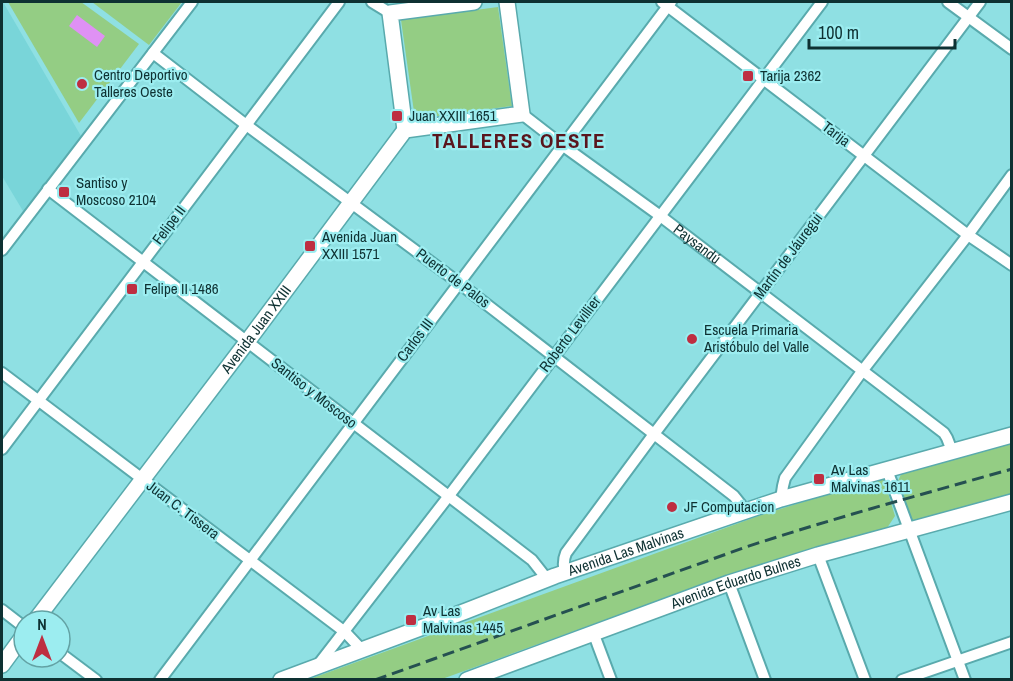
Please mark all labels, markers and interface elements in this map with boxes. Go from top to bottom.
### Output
scale bar [809,12,954,50]
text: 100 m [818,20,859,45]
place label: Centro Deportivo Talleres Oeste [94,64,188,102]
place label: Tarija 2362 [760,65,821,86]
marker: Tarija 2362 [741,69,755,83]
marker: Centro Deportivo Talleres Oeste [75,77,89,91]
place label: Juan XXIII 1651 [409,105,497,126]
marker: Juan XXIII 1651 [390,109,404,123]
street label: Tarija [818,116,855,151]
district label: TALLERES OESTE [432,126,606,155]
place label: Santiso y Moscoso 2104 [76,172,156,210]
marker: Santiso y Moscoso 2104 [57,185,71,199]
street label: Felipe II [147,201,190,249]
street label: Martín de Jáuregui [748,208,827,303]
street label: Paysandú [669,219,725,269]
place label: Avenida Juan XXIII 1571 [321,226,397,264]
marker: Avenida Juan XXIII 1571 [303,239,317,253]
street label: Puerto de Palos [412,243,495,312]
place label: Felipe II 1486 [144,278,219,299]
street label: Avenida Juan XXIII [215,281,296,378]
marker: Felipe II 1486 [125,282,139,296]
street label: Roberto Levillier [534,291,605,376]
street label: Carlos III [391,314,438,366]
place label: Escuela Primaria Aristóbulo del Valle [703,319,809,357]
marker: Escuela Primaria Aristóbulo del Valle [685,332,699,346]
street label: Santiso y Moscoso [267,352,362,433]
place label: Av Las Malvinas 1611 [830,459,910,497]
marker: Av Las Malvinas 1611 [812,472,826,486]
street label: Juan C. Tissera [143,475,224,544]
place label: JF Computacion [684,496,774,517]
marker: JF Computacion [665,500,679,514]
street label: Avenida Las Malvinas [564,522,686,581]
street label: Avenida Eduardo Bulnes [667,550,803,614]
place label: Av Las Malvinas 1445 [422,600,503,638]
north arrow [12,609,72,669]
text: N [37,613,47,635]
marker: Av Las Malvinas 1445 [404,613,418,627]

